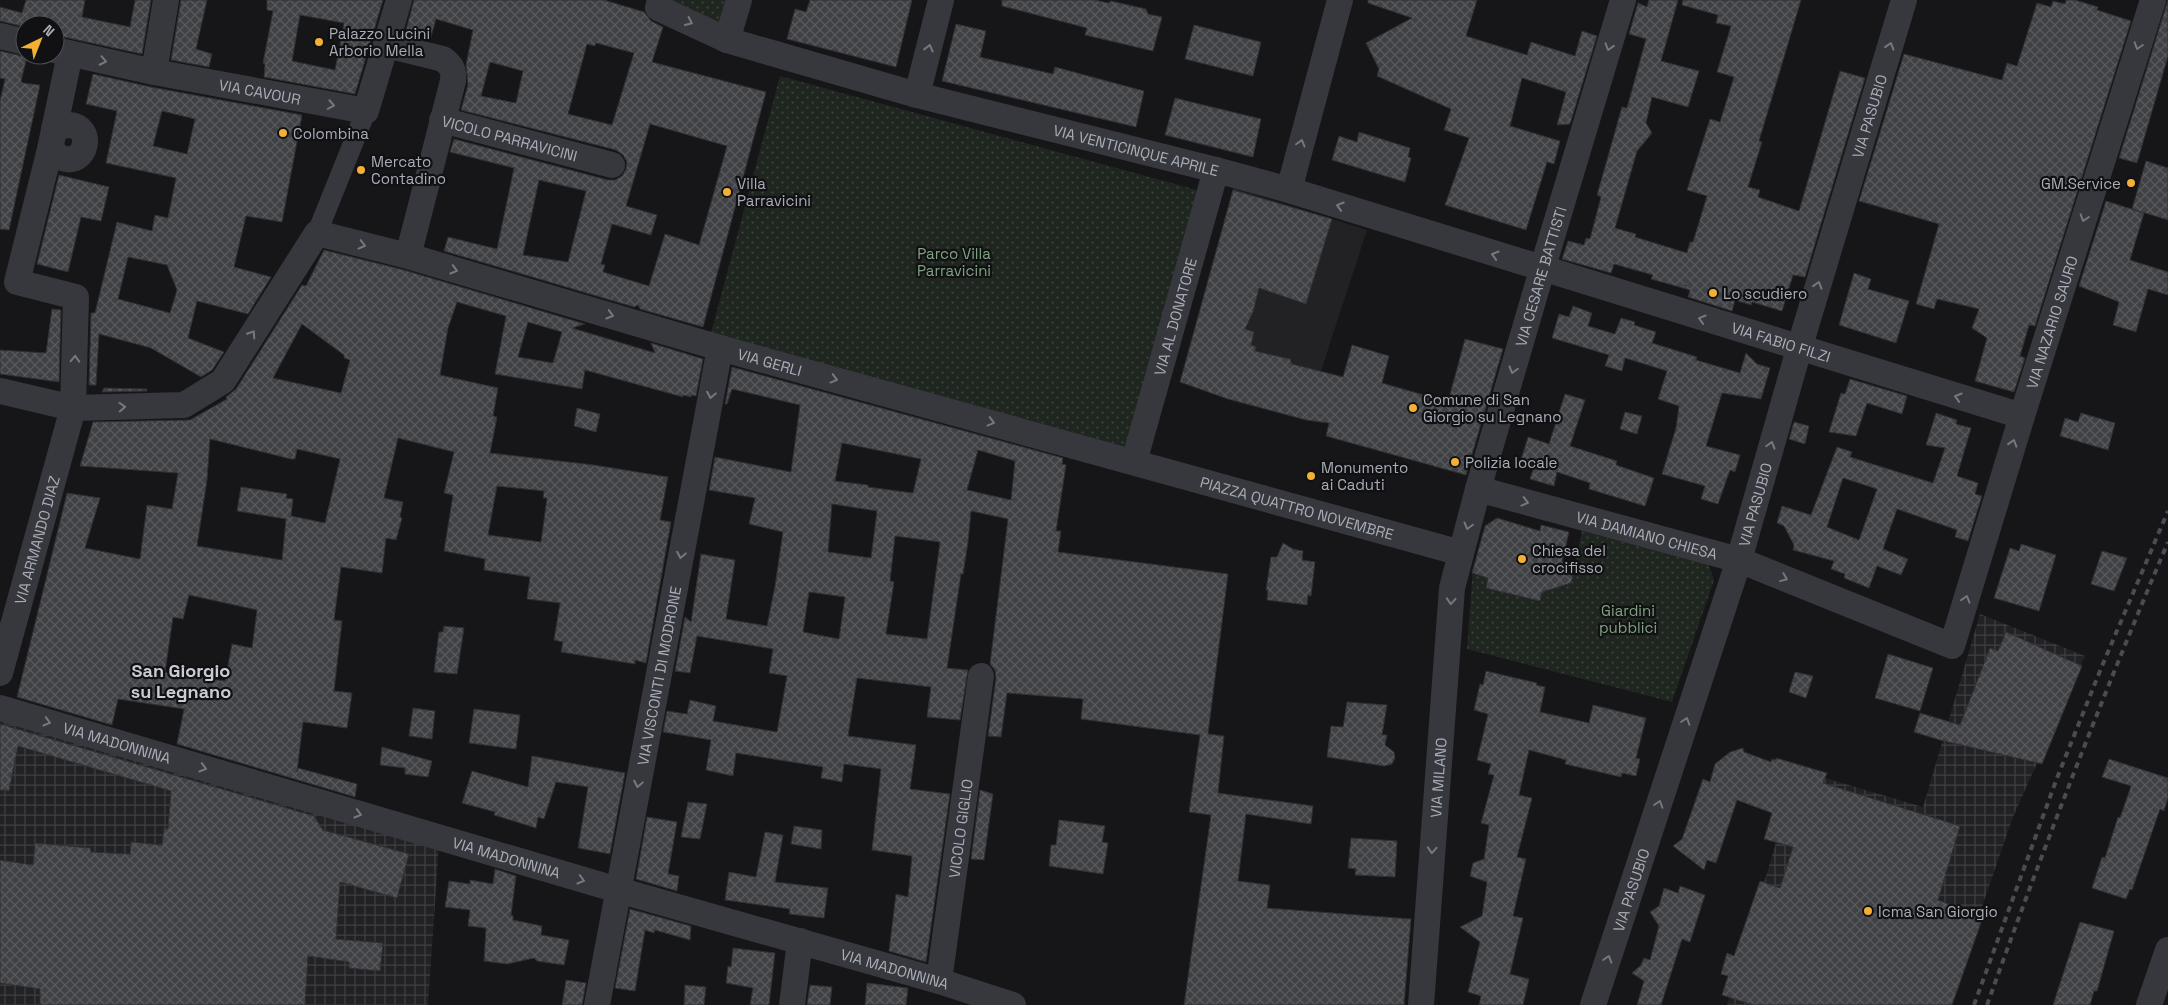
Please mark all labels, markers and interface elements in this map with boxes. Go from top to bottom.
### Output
north arrow [15,15,65,65]
one-way arrow [684,16,693,26]
text: N [39,21,58,40]
place label: Palazzo Lucini Arborio Mella [329,24,430,60]
marker: Palazzo Lucini Arborio Mella [313,36,325,48]
one-way arrow [1605,42,1615,50]
one-way arrow [1884,42,1894,50]
one-way arrow [2134,42,2144,50]
one-way arrow [923,44,934,53]
one-way arrow [98,55,107,66]
street label: VIA PASUBIO [1848,72,1891,160]
street label: VIA CAVOUR [217,75,302,108]
one-way arrow [326,99,335,109]
street label: VICOLO PARRAVICINI [440,111,580,165]
street label: VIA VENTICINQUE APRILE [1051,120,1221,180]
place label: Colombina [293,124,369,143]
marker: Colombina [277,127,289,139]
one-way arrow [1296,140,1306,148]
place label: Mercato Contadino [371,152,446,188]
marker: Mercato Contadino [355,164,367,176]
place label: Villa Parravicini [737,174,811,210]
place label: GM.Service [2041,174,2121,193]
marker: GM.Service [2125,177,2137,189]
marker: Villa Parravicini [721,186,733,198]
one-way arrow [1336,202,1345,212]
street label: VIA CESARE BATTISTI [1511,204,1570,349]
one-way arrow [2080,213,2090,222]
one-way arrow [358,239,367,250]
park label: Parco Villa Parravicini [917,244,991,280]
one-way arrow [1491,251,1500,261]
street label: VIA NAZARIO SAURO [2022,253,2081,391]
street label: VIA AL DONATORE [1149,256,1200,378]
one-way arrow [450,264,458,274]
one-way arrow [1812,282,1822,290]
place label: Lo scudiero [1723,284,1807,303]
marker: Lo scudiero [1707,287,1719,299]
one-way arrow [606,310,614,320]
one-way arrow [1698,314,1706,324]
street label: VIA FABIO FILZI [1729,317,1833,366]
one-way arrow [246,331,255,340]
street label: VIA GERLI [736,344,804,380]
one-way arrow [69,355,80,363]
one-way arrow [1508,365,1518,374]
one-way arrow [829,373,838,384]
place label: Comune di San Giorgio su Legnano [1423,390,1562,426]
one-way arrow [707,391,717,400]
one-way arrow [1955,392,1963,402]
one-way arrow [118,401,126,412]
marker: Comune di San Giorgio su Legnano [1407,402,1419,414]
one-way arrow [986,417,994,427]
one-way arrow [2008,440,2018,448]
one-way arrow [1765,441,1776,450]
place label: Polizia locale [1465,453,1558,472]
marker: Polizia locale [1449,456,1461,468]
place label: Monumento ai Caduti [1321,458,1408,494]
street label: VIA PASUBIO [1734,460,1776,549]
marker: Monumento ai Caduti [1305,470,1317,482]
street label: PIAZZA QUATTRO NOVEMBRE [1198,472,1396,543]
street label: VIA ARMANDO DIAZ [10,473,63,606]
one-way arrow [1521,496,1529,506]
street label: VIA DAMIANO CHIESA [1574,507,1720,563]
one-way arrow [1463,522,1474,531]
place label: Chiesa del crocifisso [1532,541,1606,577]
one-way arrow [676,551,687,560]
marker: Chiesa del crocifisso [1516,553,1528,565]
one-way arrow [1779,572,1788,582]
street label: VIA VISCONTI DI MODRONE [633,584,685,767]
one-way arrow [1960,595,1970,604]
one-way arrow [1446,597,1457,605]
park label: Giardini pubblici [1599,601,1657,637]
district label: San Giorgio su Legnano [131,659,231,703]
one-way arrow [42,716,50,726]
street label: VIA MADONNINA [61,718,174,767]
one-way arrow [1680,718,1690,726]
street label: VIA MILANO [1425,737,1450,818]
one-way arrow [198,762,206,772]
street label: VICOLO GIGLIO [944,778,976,879]
one-way arrow [633,779,643,788]
one-way arrow [1653,801,1663,809]
one-way arrow [354,808,362,818]
street label: VIA MADONNINA [450,832,563,882]
one-way arrow [1427,846,1438,854]
street label: VIA PASUBIO [1608,846,1653,934]
one-way arrow [577,874,585,884]
place label: Icma San Giorgio [1878,902,1998,921]
marker: Icma San Giorgio [1862,905,1874,917]
street label: VIA MADONNINA [839,944,952,993]
one-way arrow [1602,955,1612,963]

